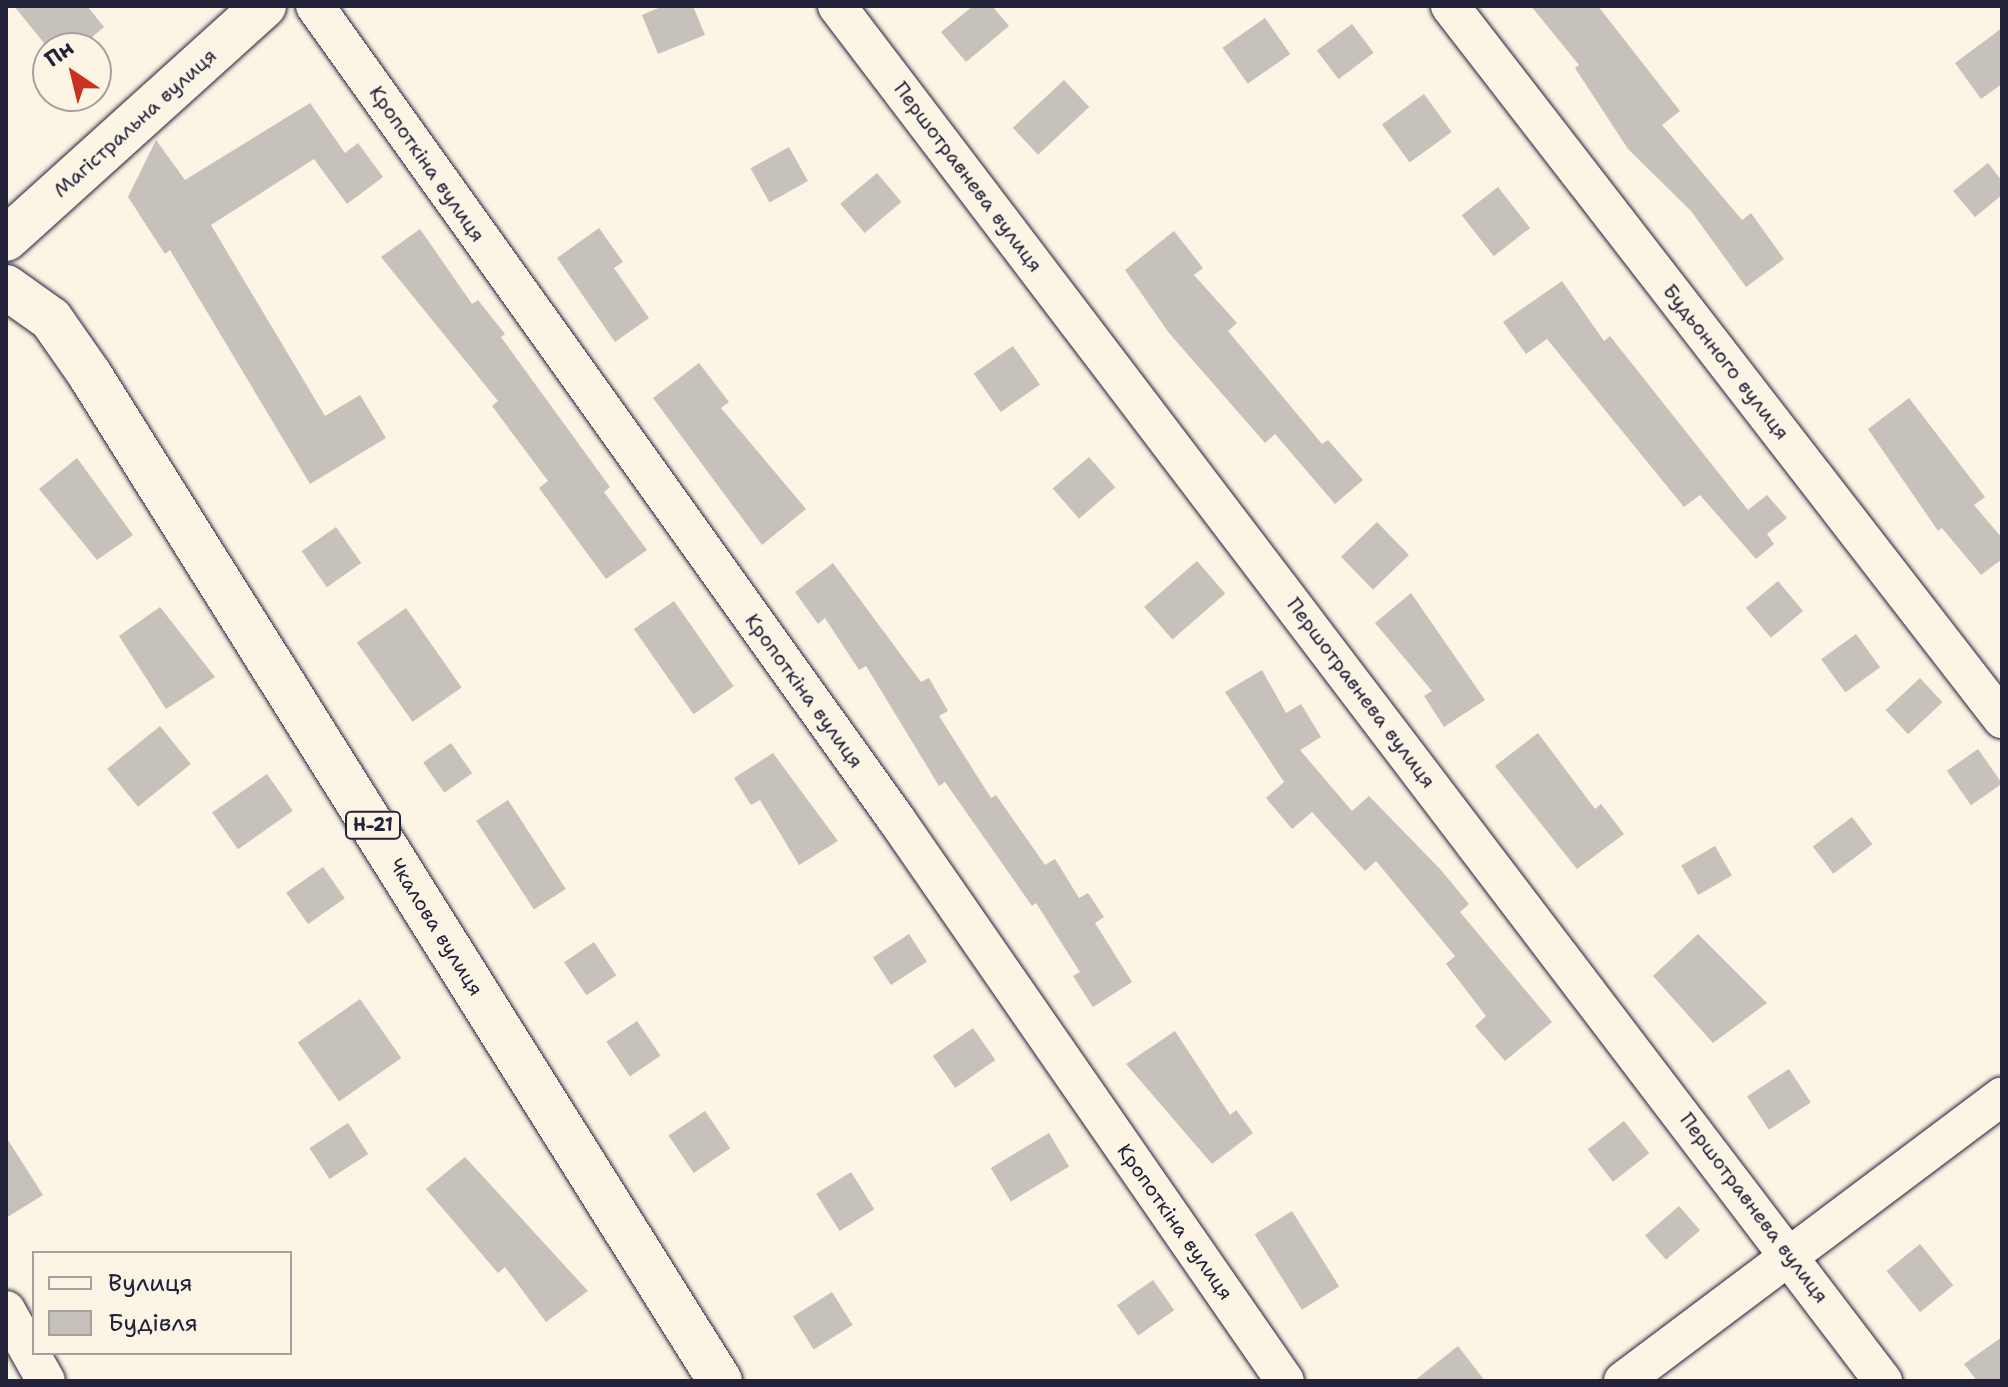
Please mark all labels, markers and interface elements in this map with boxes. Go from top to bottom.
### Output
north arrow [32,32,112,112]
text: Пн [39,33,79,74]
street label: Магістральна вулиця [49,44,221,202]
street label: Першотравнева вулиця [889,77,1047,277]
street label: Кропоткіна вулиця [364,81,490,247]
street label: Будьонного вулиця [1658,279,1794,445]
street label: Першотравнева вулиця [1282,593,1440,793]
street label: Кропоткіна вулиця [740,609,868,773]
road number: Н-21 [345,811,401,839]
street label: Чкалова вулиця [384,854,488,1000]
street label: Першотравнева вулиця [1675,1108,1833,1308]
street label: Кропоткіна вулиця [1112,1139,1238,1305]
legend [32,1251,292,1355]
text: Вулиця [108,1267,193,1299]
text: Будівля [108,1307,198,1339]

